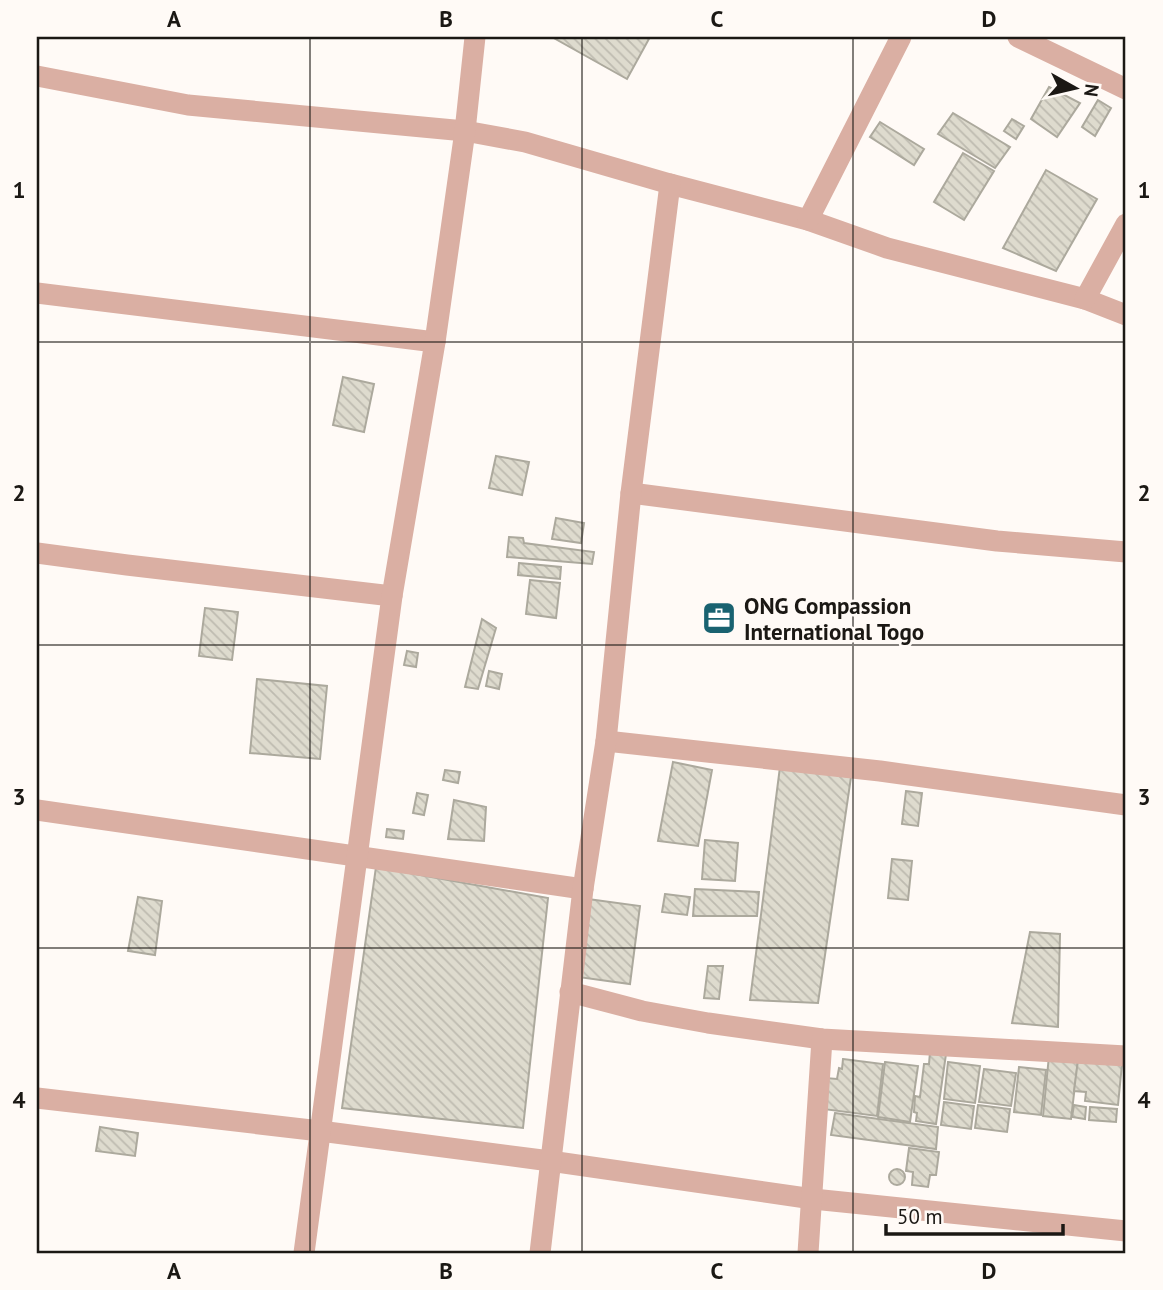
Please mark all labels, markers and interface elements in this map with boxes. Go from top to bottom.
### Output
text: A [167,4,181,33]
text: B [439,4,453,33]
text: C [711,4,724,33]
text: D [982,4,996,33]
north arrow [1040,52,1110,122]
text: N [1079,83,1105,98]
text: 1 [12,175,26,204]
text: 1 [1137,175,1151,204]
text: 2 [12,478,26,507]
text: 2 [1137,478,1151,507]
place label: ONG Compassion International Togo [744,591,924,646]
office icon: ONG Compassion International Togo [700,599,738,637]
text: 3 [12,782,26,811]
text: 3 [1137,782,1151,811]
text: 4 [12,1085,26,1114]
text: 4 [1137,1085,1151,1114]
scale bar [886,1192,1063,1236]
text: 50 m [897,1203,943,1230]
text: A [167,1256,181,1285]
text: B [439,1256,453,1285]
text: C [711,1256,724,1285]
text: D [982,1256,996,1285]

